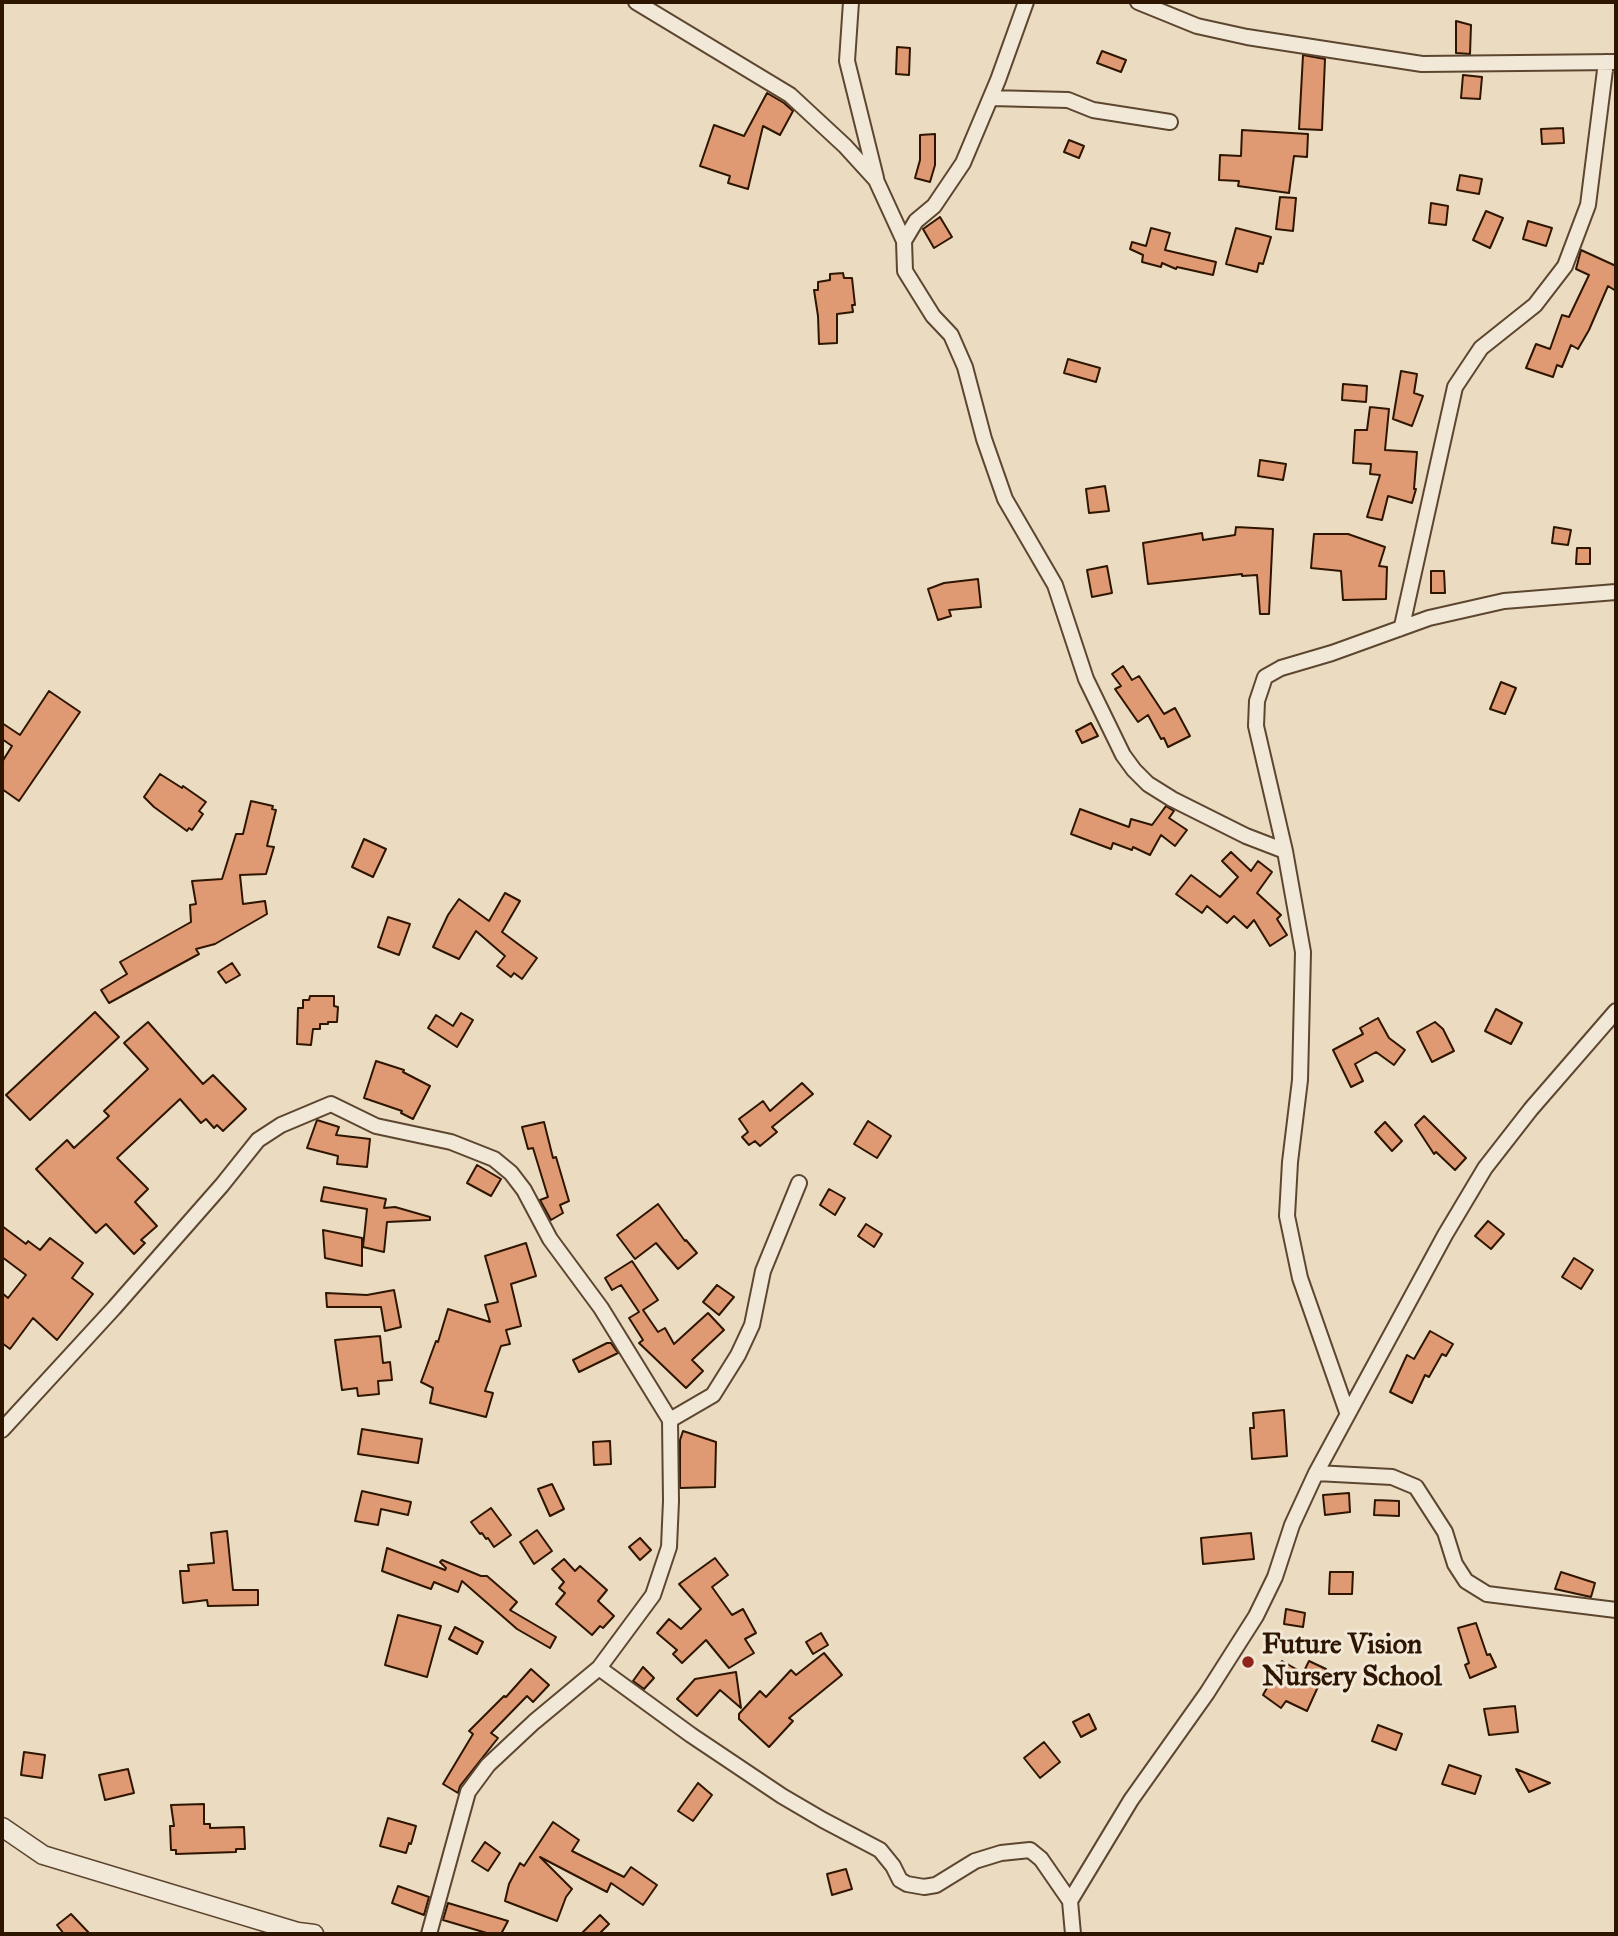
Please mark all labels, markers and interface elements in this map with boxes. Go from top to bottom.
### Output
place label: Future Vision Nursery School [1262,1629,1442,1695]
marker: Future Vision Nursery School [1240,1654,1256,1670]

